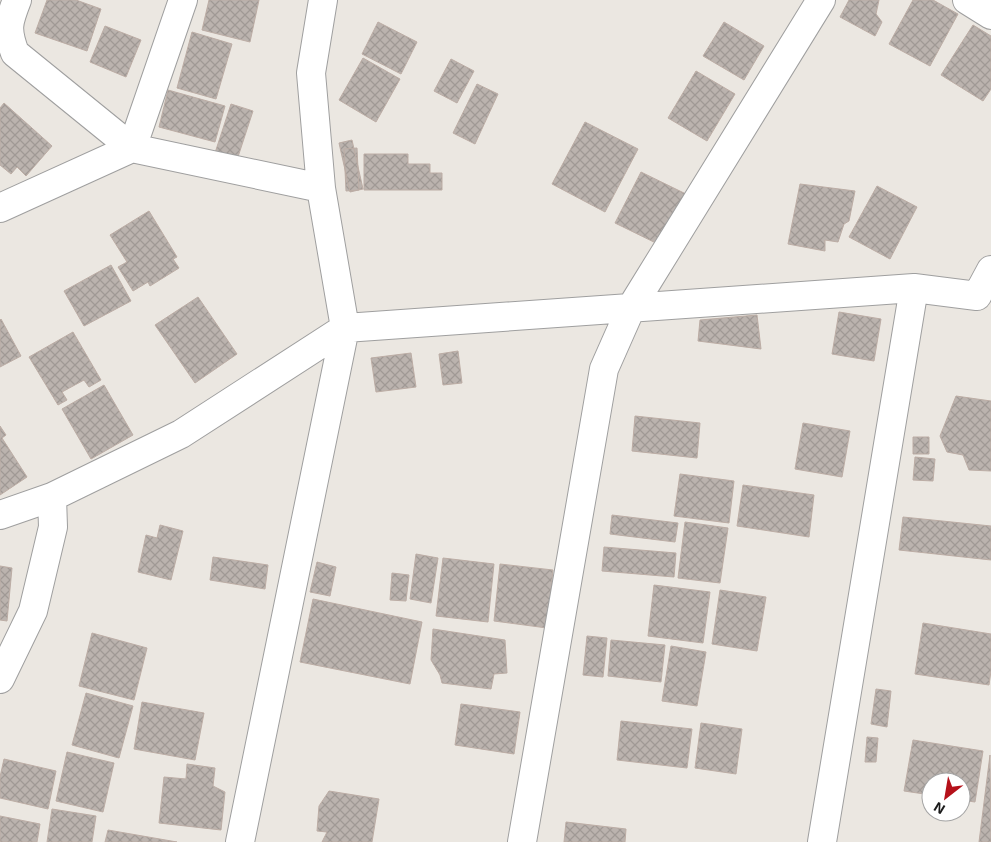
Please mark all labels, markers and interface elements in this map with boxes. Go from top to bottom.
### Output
north arrow [921,772,971,822]
text: N [930,799,948,818]

